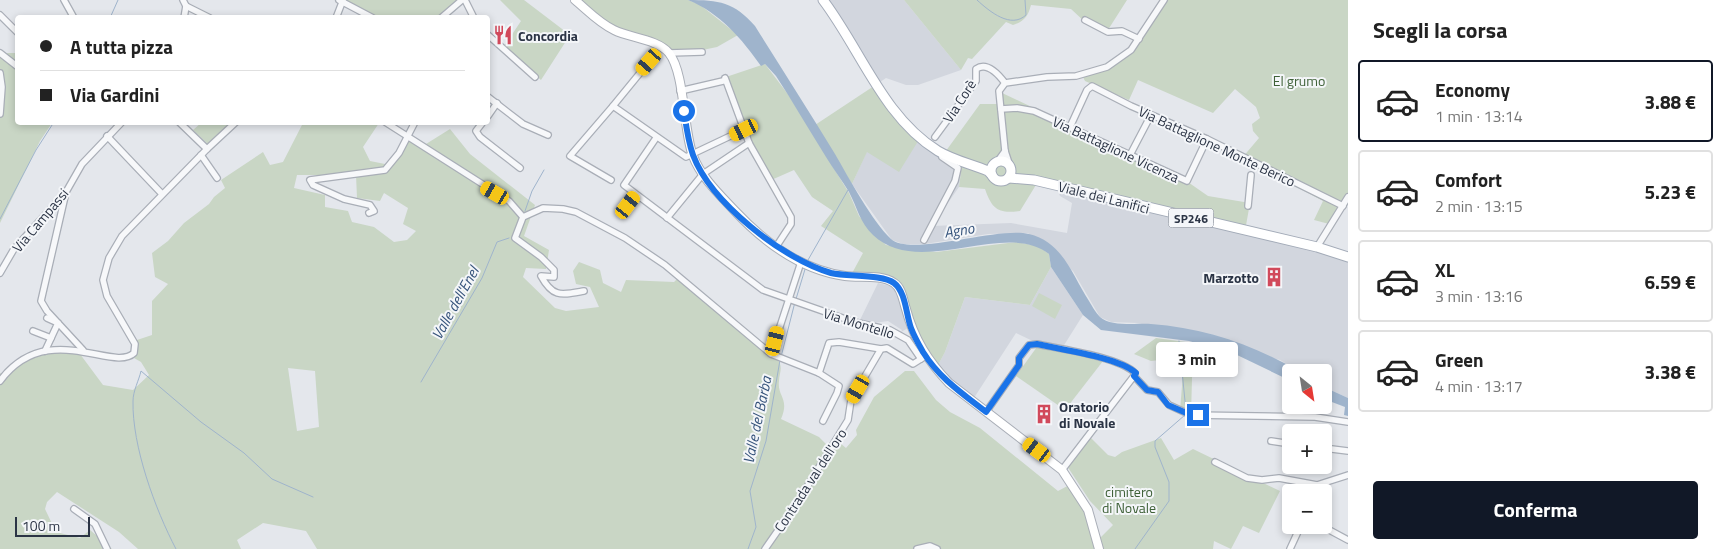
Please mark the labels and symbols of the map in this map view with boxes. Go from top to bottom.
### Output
restaurant icon: Concordia [492,24,514,46]
place label: Concordia [518,25,578,46]
car [633,46,664,78]
park label: El grumo [1273,70,1325,91]
street label: Via Corè [937,75,981,127]
route start [673,100,695,122]
street label: Via Battaglione Monte Berico [1135,100,1299,192]
street label: Via Battaglione Vicenza [1049,110,1183,188]
car [727,117,760,143]
street label: Viale dei Lanifici [1056,176,1152,218]
car [478,179,511,207]
street label: Via Campassi [7,183,73,257]
car [612,189,643,221]
road number: SP246 [1168,208,1214,228]
water label: Agno [942,216,976,244]
water label: Valle dell'Enel [425,261,485,344]
building icon: Marzotto [1263,266,1285,288]
place label: Marzotto [1203,267,1259,288]
street label: Via Montello [821,302,897,344]
car [764,325,785,357]
callout: 3 min [1157,342,1239,378]
north arrow [1282,364,1332,414]
car [844,372,871,406]
water label: Valle del Barba [737,373,778,466]
place label: Oratorio di Novale [1059,396,1115,433]
building icon: Oratorio di Novale [1033,403,1055,425]
route end [1187,404,1209,426]
street label: Contrada val dell'oro [769,424,851,536]
car [1020,435,1053,465]
park label: cimitero di Novale [1102,481,1156,518]
scale bar [15,514,90,537]

